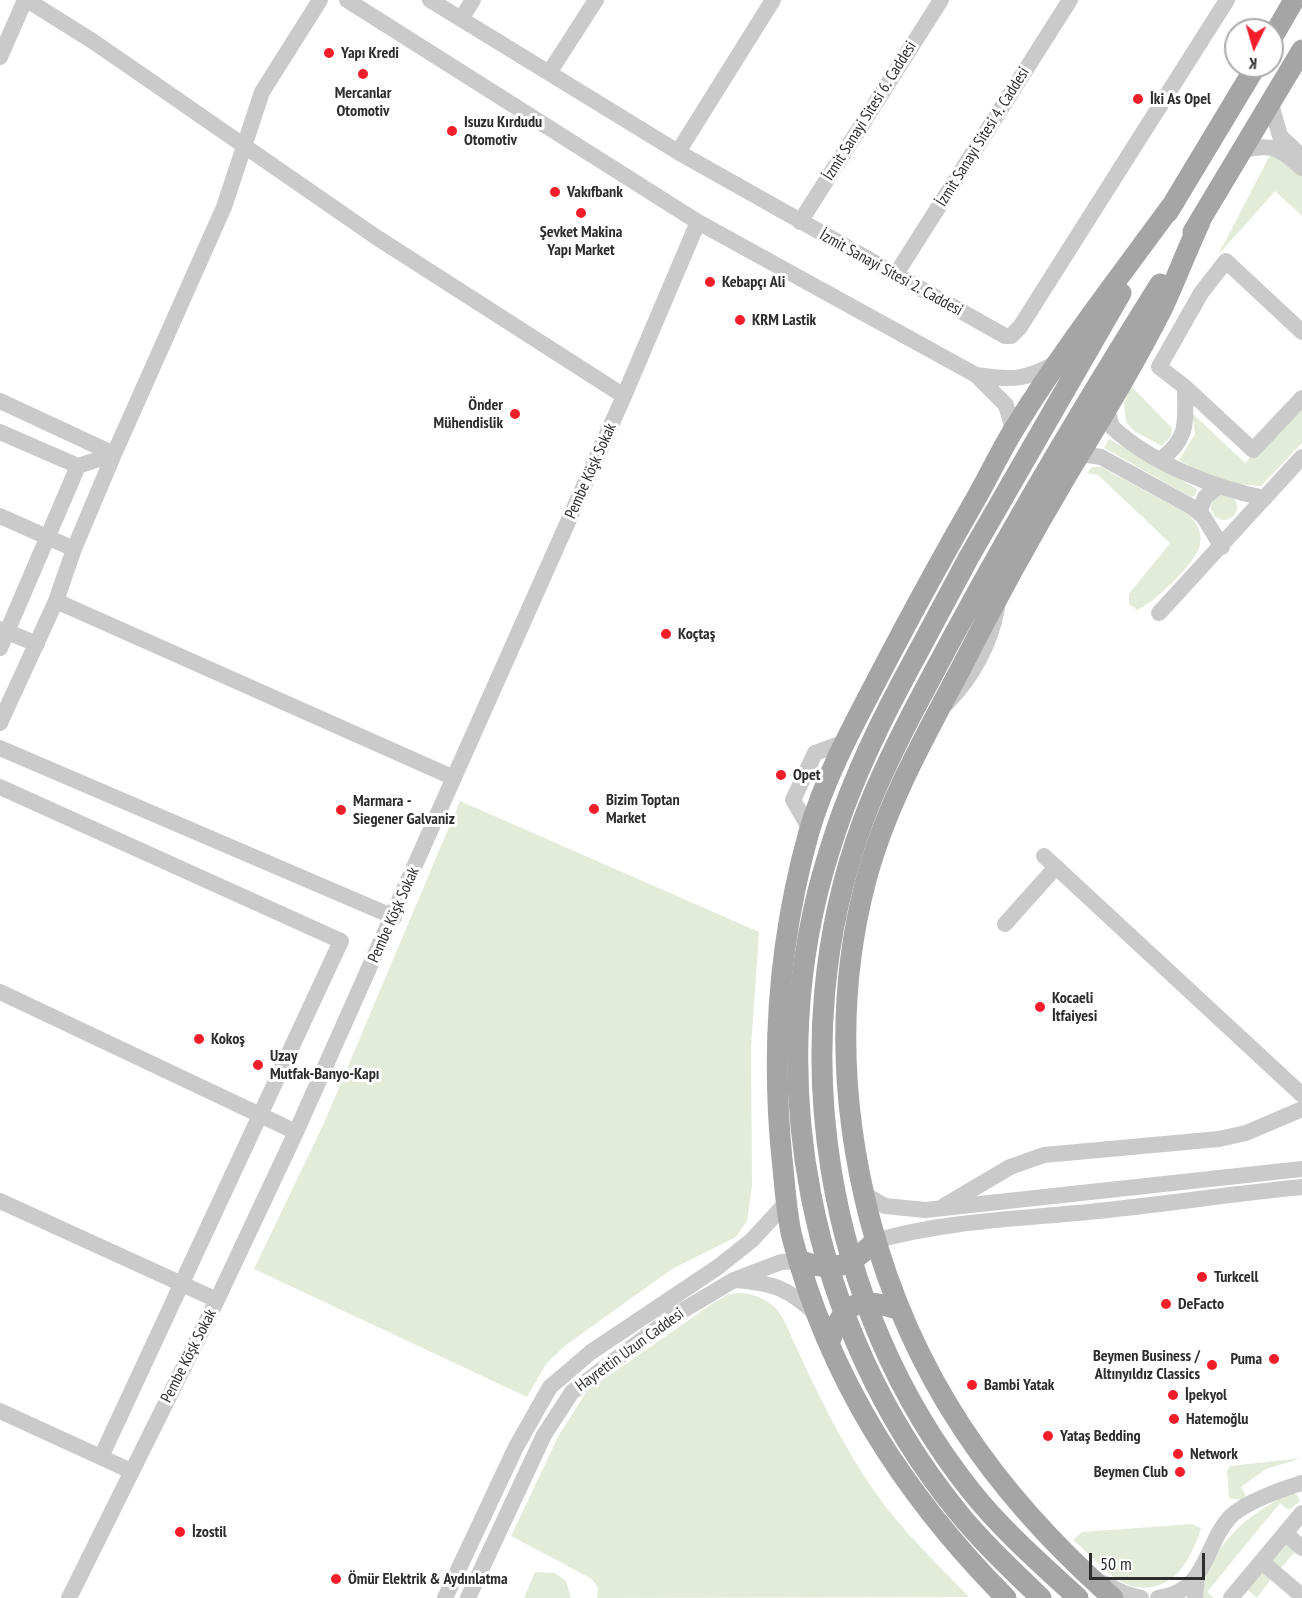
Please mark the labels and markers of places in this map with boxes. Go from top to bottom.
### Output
place label: Yapı Kredi [341,43,399,63]
marker: Yapı Kredi [322,46,336,60]
marker: Mercanlar Otomotiv [356,67,370,81]
place label: Mercanlar Otomotiv [335,83,391,121]
place label: İki As Opel [1150,89,1211,109]
marker: İki As Opel [1131,92,1145,106]
place label: Isuzu Kırdudu Otomotiv [464,112,542,150]
marker: Isuzu Kırdudu Otomotiv [445,124,459,138]
place label: Vakıfbank [567,182,623,202]
marker: Vakıfbank [548,185,562,199]
marker: Şevket Makina Yapı Market [574,206,588,220]
place label: Şevket Makina Yapı Market [540,222,622,260]
place label: Kebapçı Ali [722,272,785,292]
marker: Kebapçı Ali [703,275,717,289]
place label: KRM Lastik [752,310,816,330]
marker: KRM Lastik [733,313,747,327]
place label: Önder Mühendislik [434,395,503,433]
marker: Önder Mühendislik [508,407,522,421]
place label: Koçtaş [678,624,715,644]
marker: Koçtaş [659,627,673,641]
place label: Opet [793,765,821,785]
marker: Opet [774,768,788,782]
place label: Bizim Toptan Market [606,790,680,828]
place label: Marmara - Siegener Galvaniz [353,791,455,829]
marker: Bizim Toptan Market [587,802,601,816]
marker: Marmara - Siegener Galvaniz [334,803,348,817]
place label: Kocaeli İtfaiyesi [1052,988,1097,1026]
marker: Kocaeli İtfaiyesi [1033,1000,1047,1014]
place label: Kokoş [211,1029,245,1049]
marker: Kokoş [192,1032,206,1046]
place label: Uzay Mutfak-Banyo-Kapı [270,1046,379,1084]
marker: Uzay Mutfak-Banyo-Kapı [251,1058,265,1072]
place label: Turkcell [1214,1267,1258,1287]
marker: Turkcell [1195,1270,1209,1284]
place label: DeFacto [1178,1294,1224,1314]
marker: DeFacto [1159,1297,1173,1311]
place label: Beymen Business / Altınyıldız Classics [1093,1346,1200,1384]
place label: Puma [1230,1349,1262,1369]
marker: Puma [1267,1352,1281,1366]
marker: Beymen Business / Altınyıldız Classics [1205,1358,1219,1372]
place label: Bambi Yatak [984,1375,1054,1395]
marker: Bambi Yatak [965,1378,979,1392]
place label: İpekyol [1185,1385,1227,1405]
marker: İpekyol [1166,1388,1180,1402]
place label: Hatemoğlu [1186,1409,1248,1429]
marker: Hatemoğlu [1167,1412,1181,1426]
place label: Yataş Bedding [1060,1426,1141,1446]
marker: Yataş Bedding [1041,1429,1055,1443]
place label: Network [1190,1444,1238,1464]
marker: Network [1171,1447,1185,1461]
place label: Beymen Club [1094,1462,1168,1482]
marker: Beymen Club [1173,1465,1187,1479]
place label: İzostil [192,1522,227,1542]
marker: İzostil [173,1525,187,1539]
place label: Ömür Elektrik & Aydınlatma [348,1569,508,1589]
marker: Ömür Elektrik & Aydınlatma [329,1572,343,1586]

